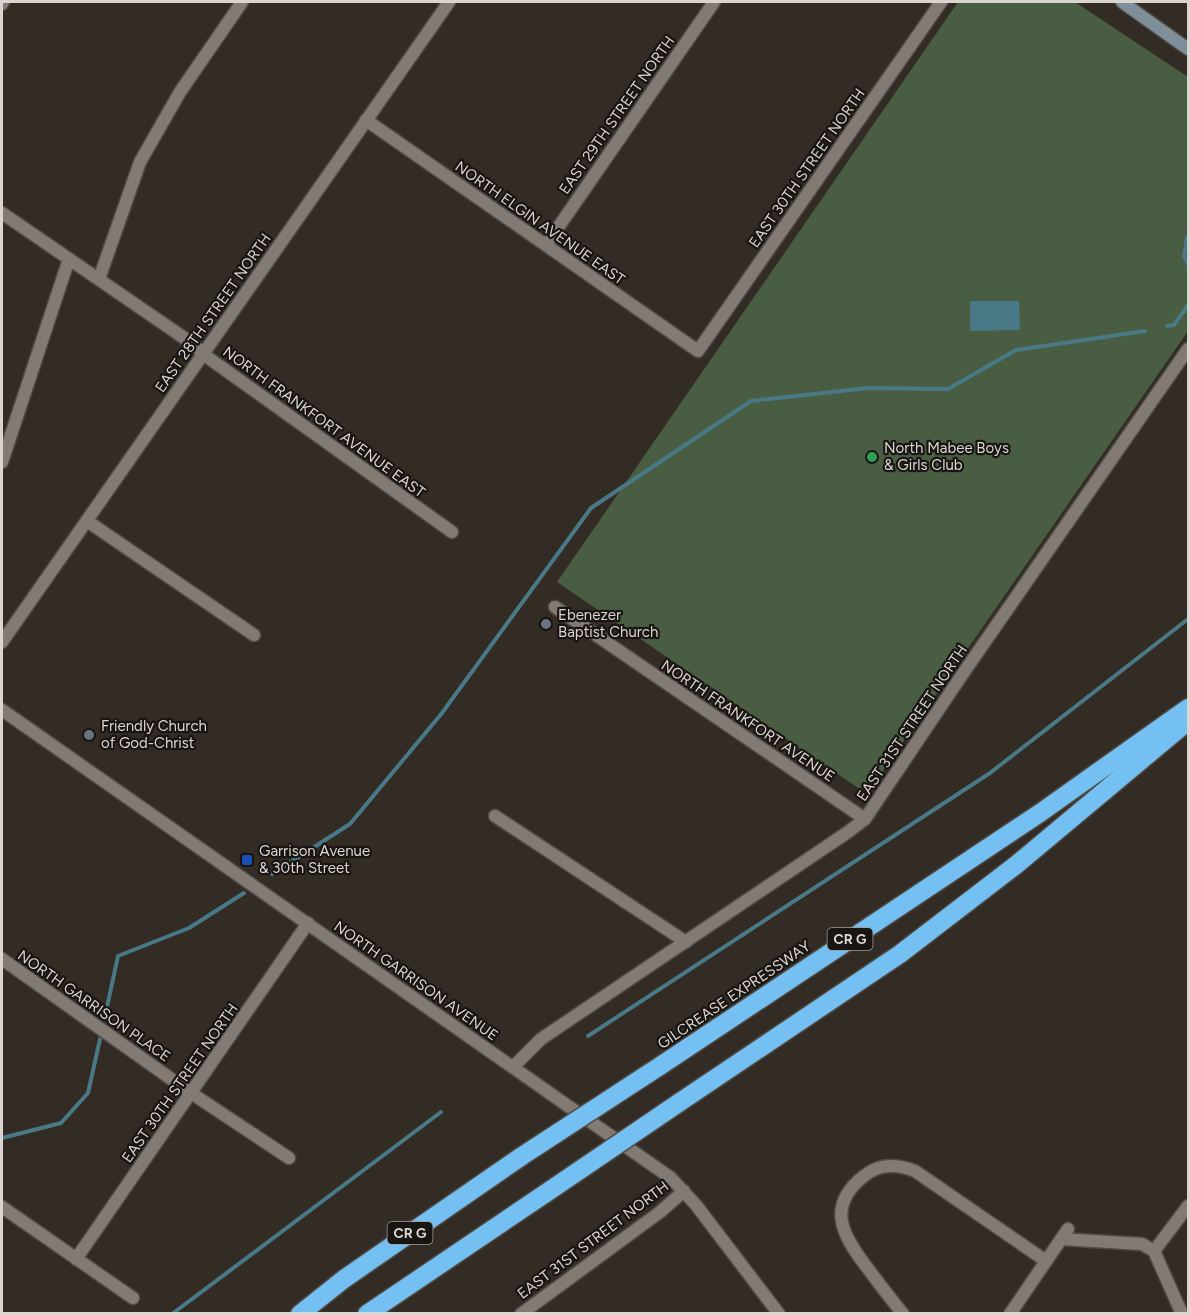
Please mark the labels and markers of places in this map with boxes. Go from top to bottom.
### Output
place label: North Mabee Boys & Girls Club [884,439,1009,474]
marker: North Mabee Boys & Girls Club [865,450,879,464]
place label: Ebenezer Baptist Church [558,606,658,641]
marker: Ebenezer Baptist Church [539,617,553,631]
place label: Friendly Church of God-Christ [101,717,207,752]
marker: Friendly Church of God-Christ [82,728,96,742]
place label: Garrison Avenue & 30th Street [259,842,370,877]
marker: Garrison Avenue & 30th Street [240,853,254,867]

